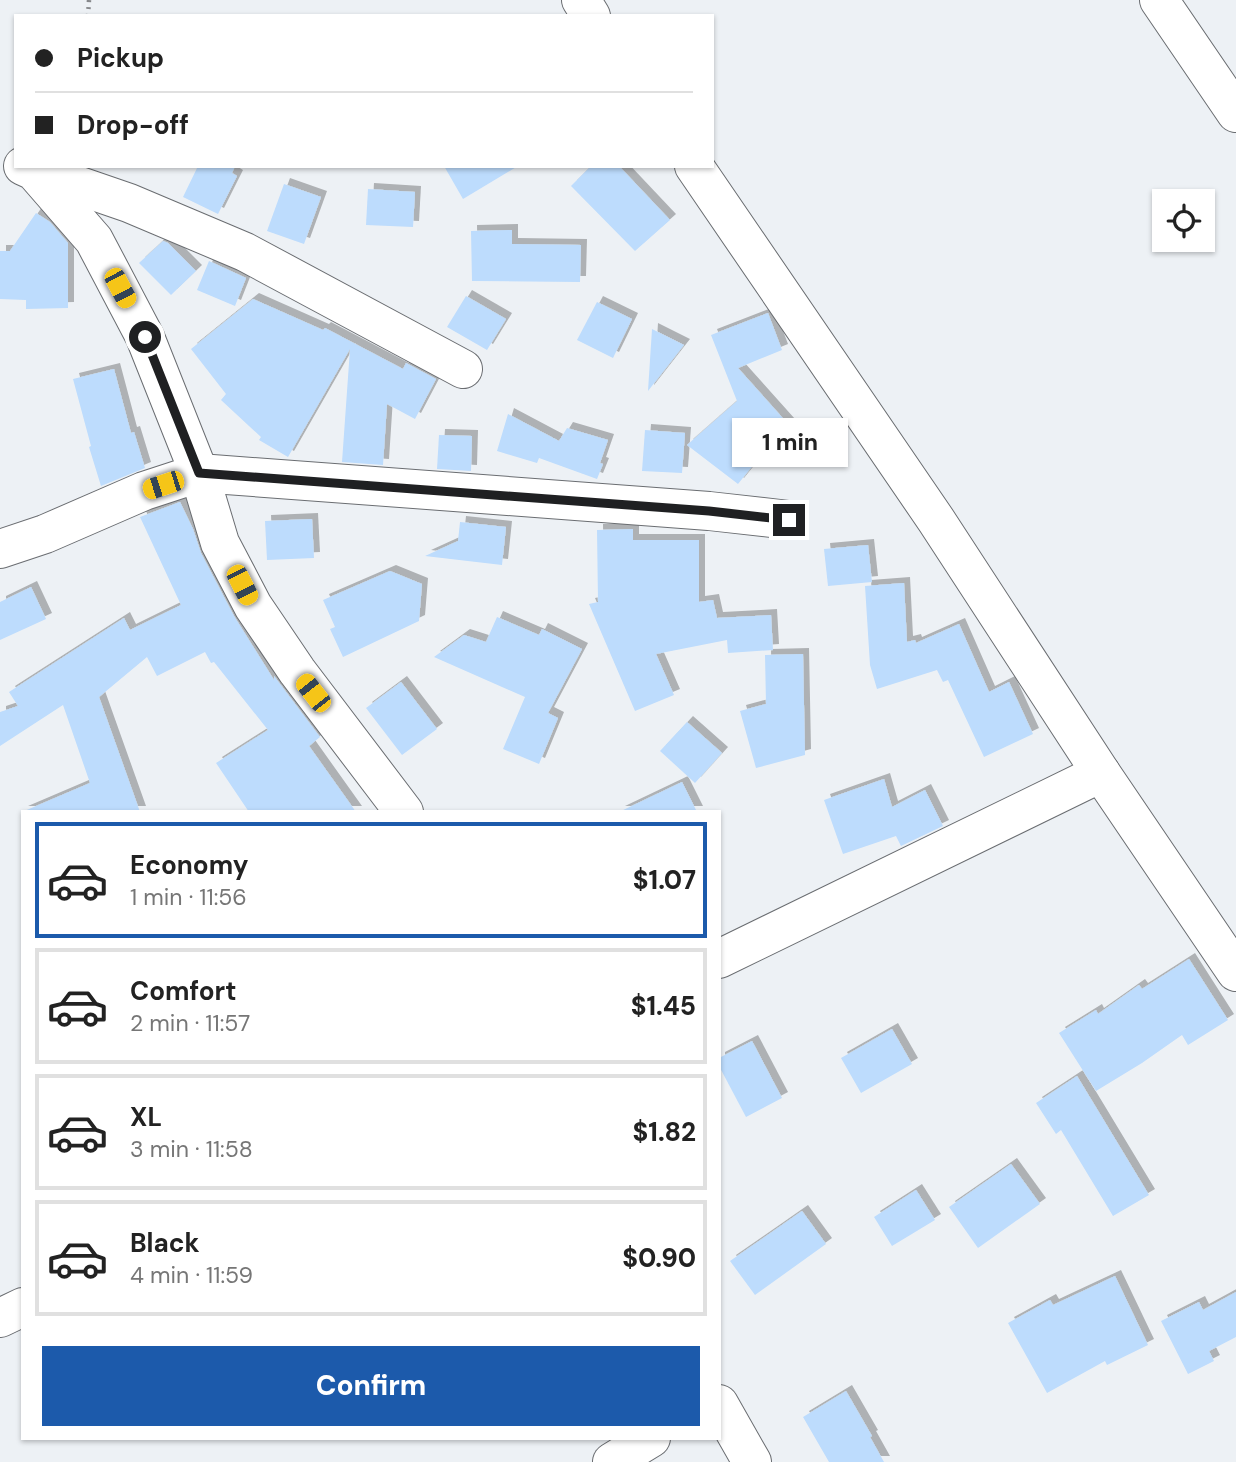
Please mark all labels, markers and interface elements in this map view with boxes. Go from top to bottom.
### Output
text: Pickup [77,41,164,75]
text: Drop-off [77,108,189,142]
map controls [1152,189,1215,252]
button: locate [1152,189,1215,252]
car [101,265,140,311]
route start [129,321,161,353]
callout: 1 min [731,419,847,468]
text: 1 min [762,427,818,457]
car [140,469,187,501]
route end [773,504,805,536]
car [224,562,261,608]
car [292,670,335,716]
text: Economy [130,848,248,882]
icon: car [46,849,109,912]
text: $1.07 [633,863,696,897]
text: 1 min · 11:56 [130,882,247,912]
text: Comfort [130,974,236,1008]
icon: car [46,975,109,1038]
text: $1.45 [631,989,696,1023]
text: 2 min · 11:57 [130,1008,250,1038]
text: XL [130,1100,162,1134]
icon: car [46,1101,109,1164]
text: $1.82 [633,1115,696,1149]
text: 3 min · 11:58 [130,1134,253,1164]
text: Black [130,1226,200,1260]
icon: car [46,1227,109,1290]
text: $0.90 [622,1241,696,1275]
text: 4 min · 11:59 [130,1260,253,1290]
button: Confirm [42,1346,700,1426]

